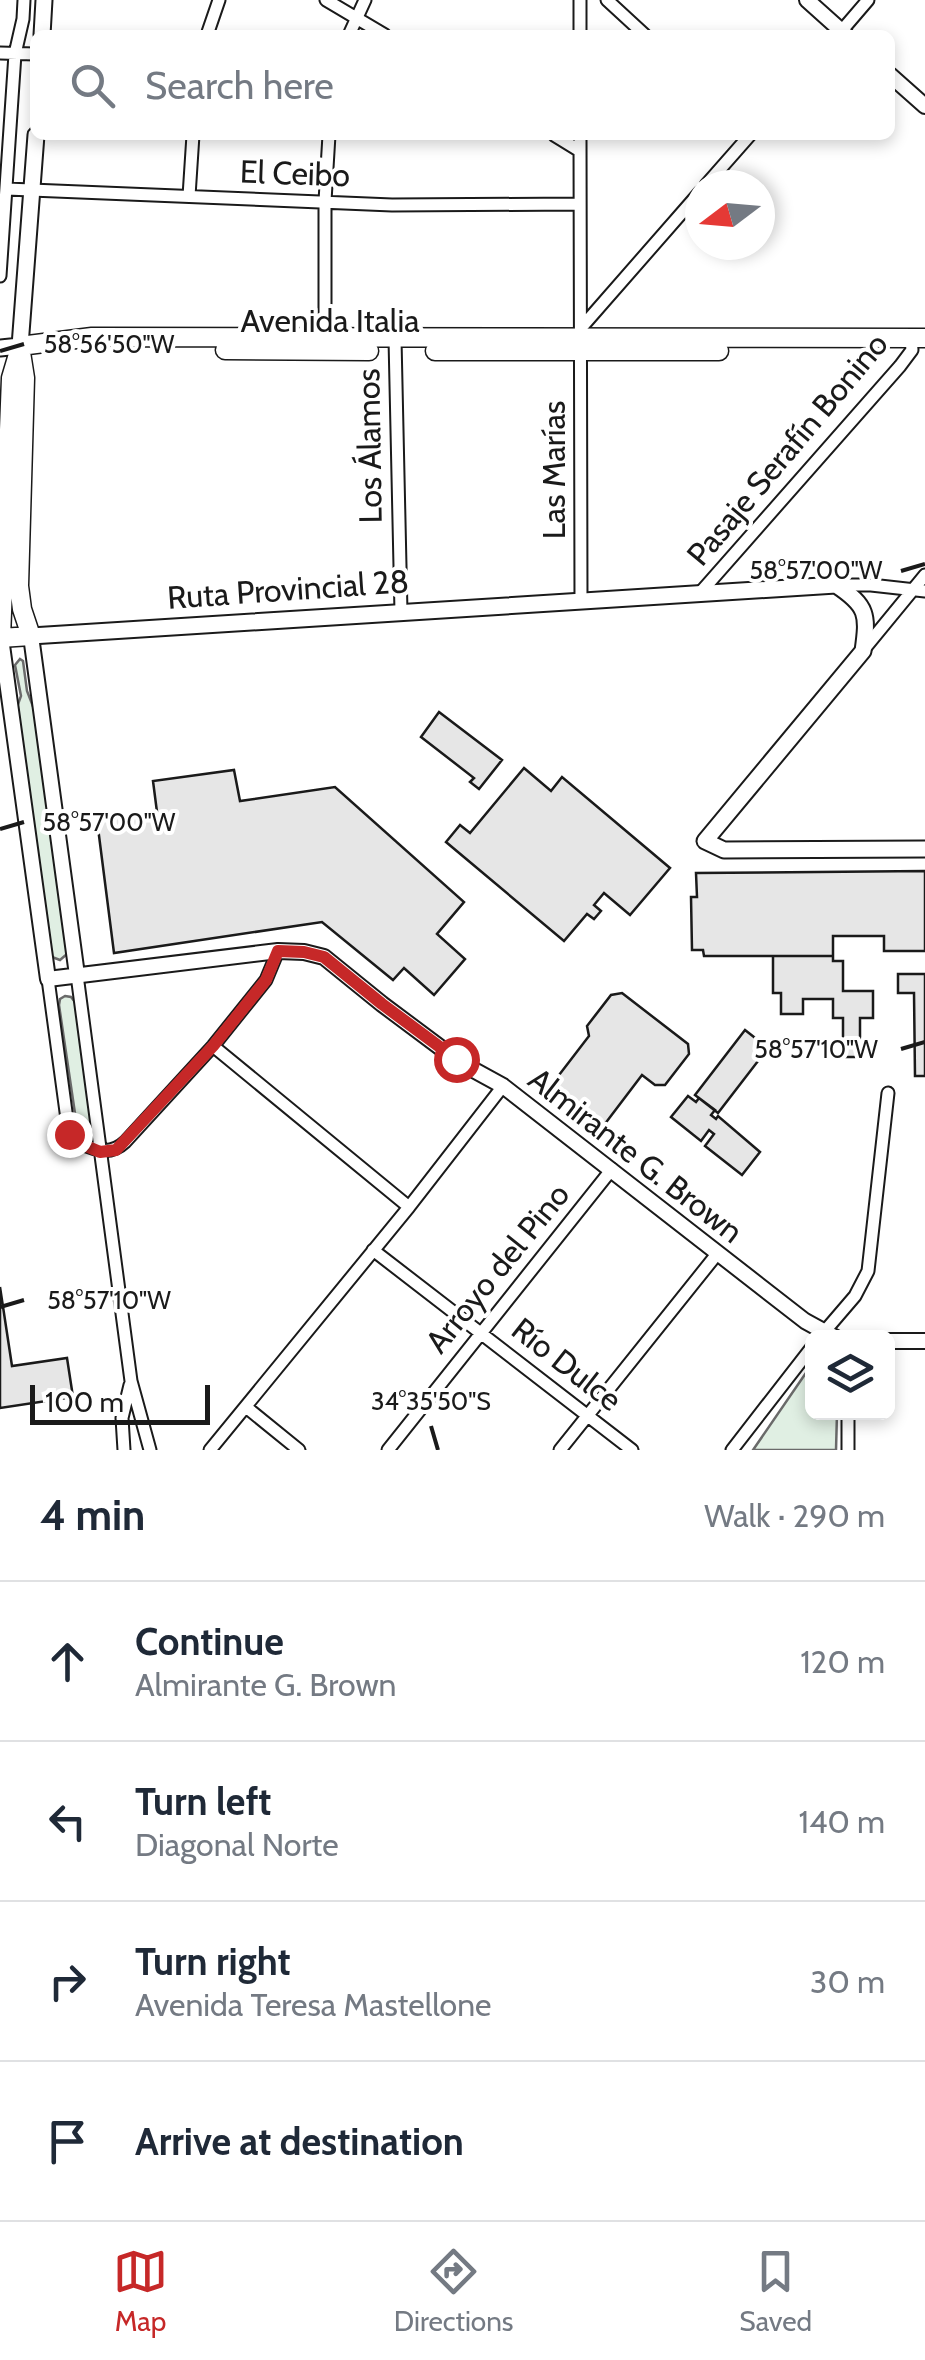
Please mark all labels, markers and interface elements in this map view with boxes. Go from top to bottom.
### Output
search box [30,30,895,140]
icon: search [65,58,120,113]
text: Search here [145,62,334,109]
street label: El Ceibo [239,152,351,194]
north arrow [685,170,775,260]
street label: Avenida Italia [240,301,420,340]
street label: Pasaje Serafín Bonino [678,325,896,573]
text: 58°56'50"W [44,329,175,359]
street label: Los Álamos [348,368,390,524]
street label: Las Marías [534,401,573,539]
text: 58°57'00"W [750,555,883,585]
street label: Ruta Provincial 28 [166,561,410,617]
text: 58°57'00"W [43,807,176,837]
text: 58°57'10"W [754,1034,878,1064]
route start [434,1037,480,1083]
street label: Almirante G. Brown [521,1059,751,1251]
route end [47,1112,93,1158]
street label: Arroyo del Pino [417,1175,577,1361]
text: 58°57'10"W [47,1285,171,1315]
street label: Río Dulce [504,1309,630,1419]
map controls [805,1330,895,1420]
button: layers [805,1330,895,1420]
scale bar [30,1380,210,1424]
text: 100 m [45,1385,124,1419]
text: 34°35'50"S [371,1386,491,1416]
text: 4 min [40,1489,145,1541]
text: Walk · 290 m [704,1496,885,1535]
text: Continue [135,1618,284,1665]
icon: ahead [40,1634,95,1689]
text: 120 m [800,1642,885,1681]
text: Almirante G. Brown [135,1665,397,1704]
text: Turn left [135,1778,271,1825]
icon: left [40,1794,95,1849]
text: 140 m [798,1802,885,1841]
text: Diagonal Norte [135,1825,339,1864]
text: Turn right [135,1938,291,1985]
icon: right [40,1954,95,2009]
text: 30 m [810,1962,885,2001]
text: Avenida Teresa Mastellone [135,1985,491,2024]
icon: arrive [40,2114,95,2169]
text: Arrive at destination [135,2118,464,2165]
tab: Map [113,2244,168,2338]
tab: Directions [394,2244,513,2338]
tab: Saved [739,2244,812,2338]

